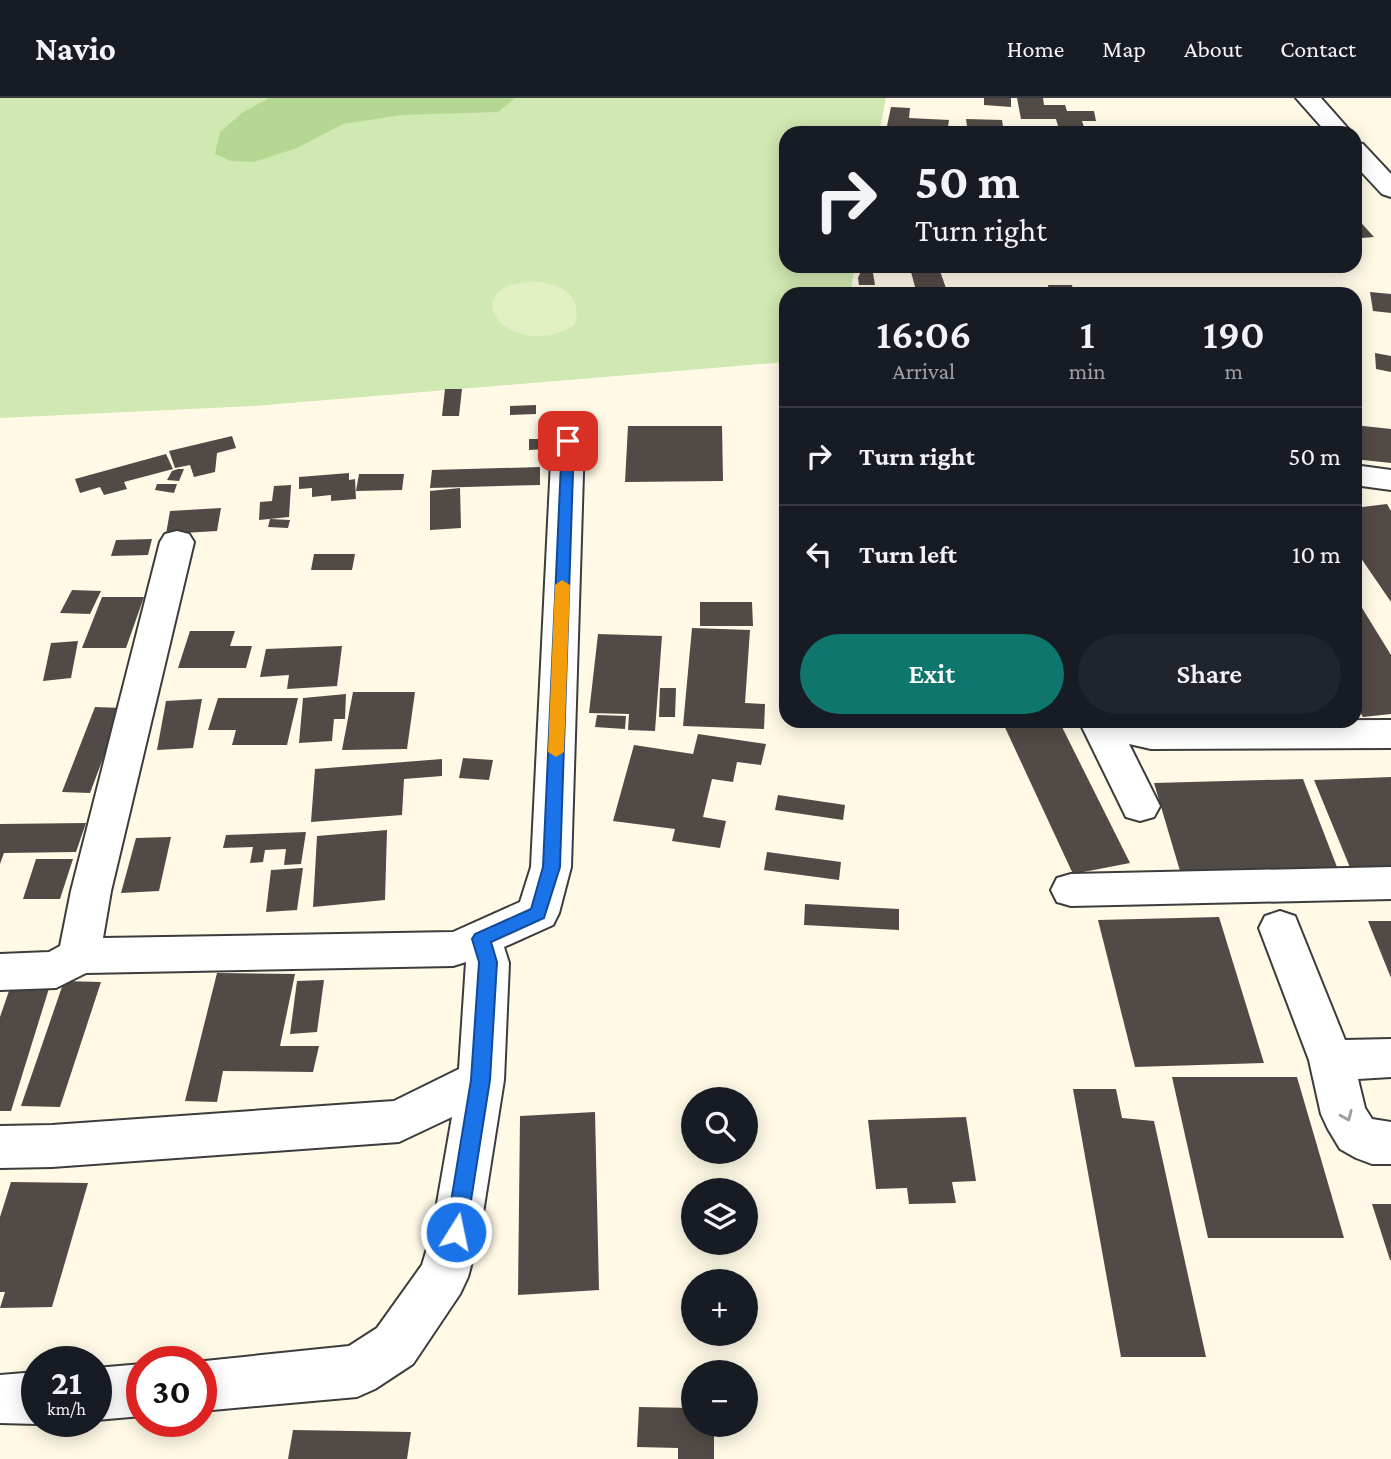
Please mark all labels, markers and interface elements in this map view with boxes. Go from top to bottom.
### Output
text: Navio [35,30,116,67]
text: Home [1007,35,1064,62]
text: Map [1102,35,1146,62]
text: About [1184,35,1242,62]
text: Contact [1280,35,1356,62]
icon: right [800,154,891,245]
text: 50 m [915,154,1020,209]
text: Turn right [915,212,1047,248]
text: 16:06 [876,310,972,357]
text: 1 [1080,310,1095,357]
text: 190 [1203,310,1265,357]
text: Arrival [893,358,955,384]
text: min [1069,358,1106,384]
text: m [1225,358,1243,384]
pin [538,411,598,471]
icon: arrive [549,422,587,460]
icon: right [800,437,838,475]
text: Turn right [859,442,975,471]
text: 50 m [1288,442,1341,471]
icon: left [800,535,838,573]
text: Turn left [859,540,957,569]
text: 10 m [1292,540,1341,569]
button: Exit [800,634,1064,714]
button: Share [1078,634,1341,714]
map controls [681,1087,758,1437]
button: search [681,1087,758,1164]
one-way arrow [1339,1109,1353,1121]
button: layers [681,1178,758,1255]
position arrow [419,1195,493,1269]
button: + [681,1269,758,1346]
speed limit sign: 30 [126,1346,217,1437]
button: − [681,1360,758,1437]
text: 21 [51,1363,82,1402]
text: km/h [47,1399,86,1419]

